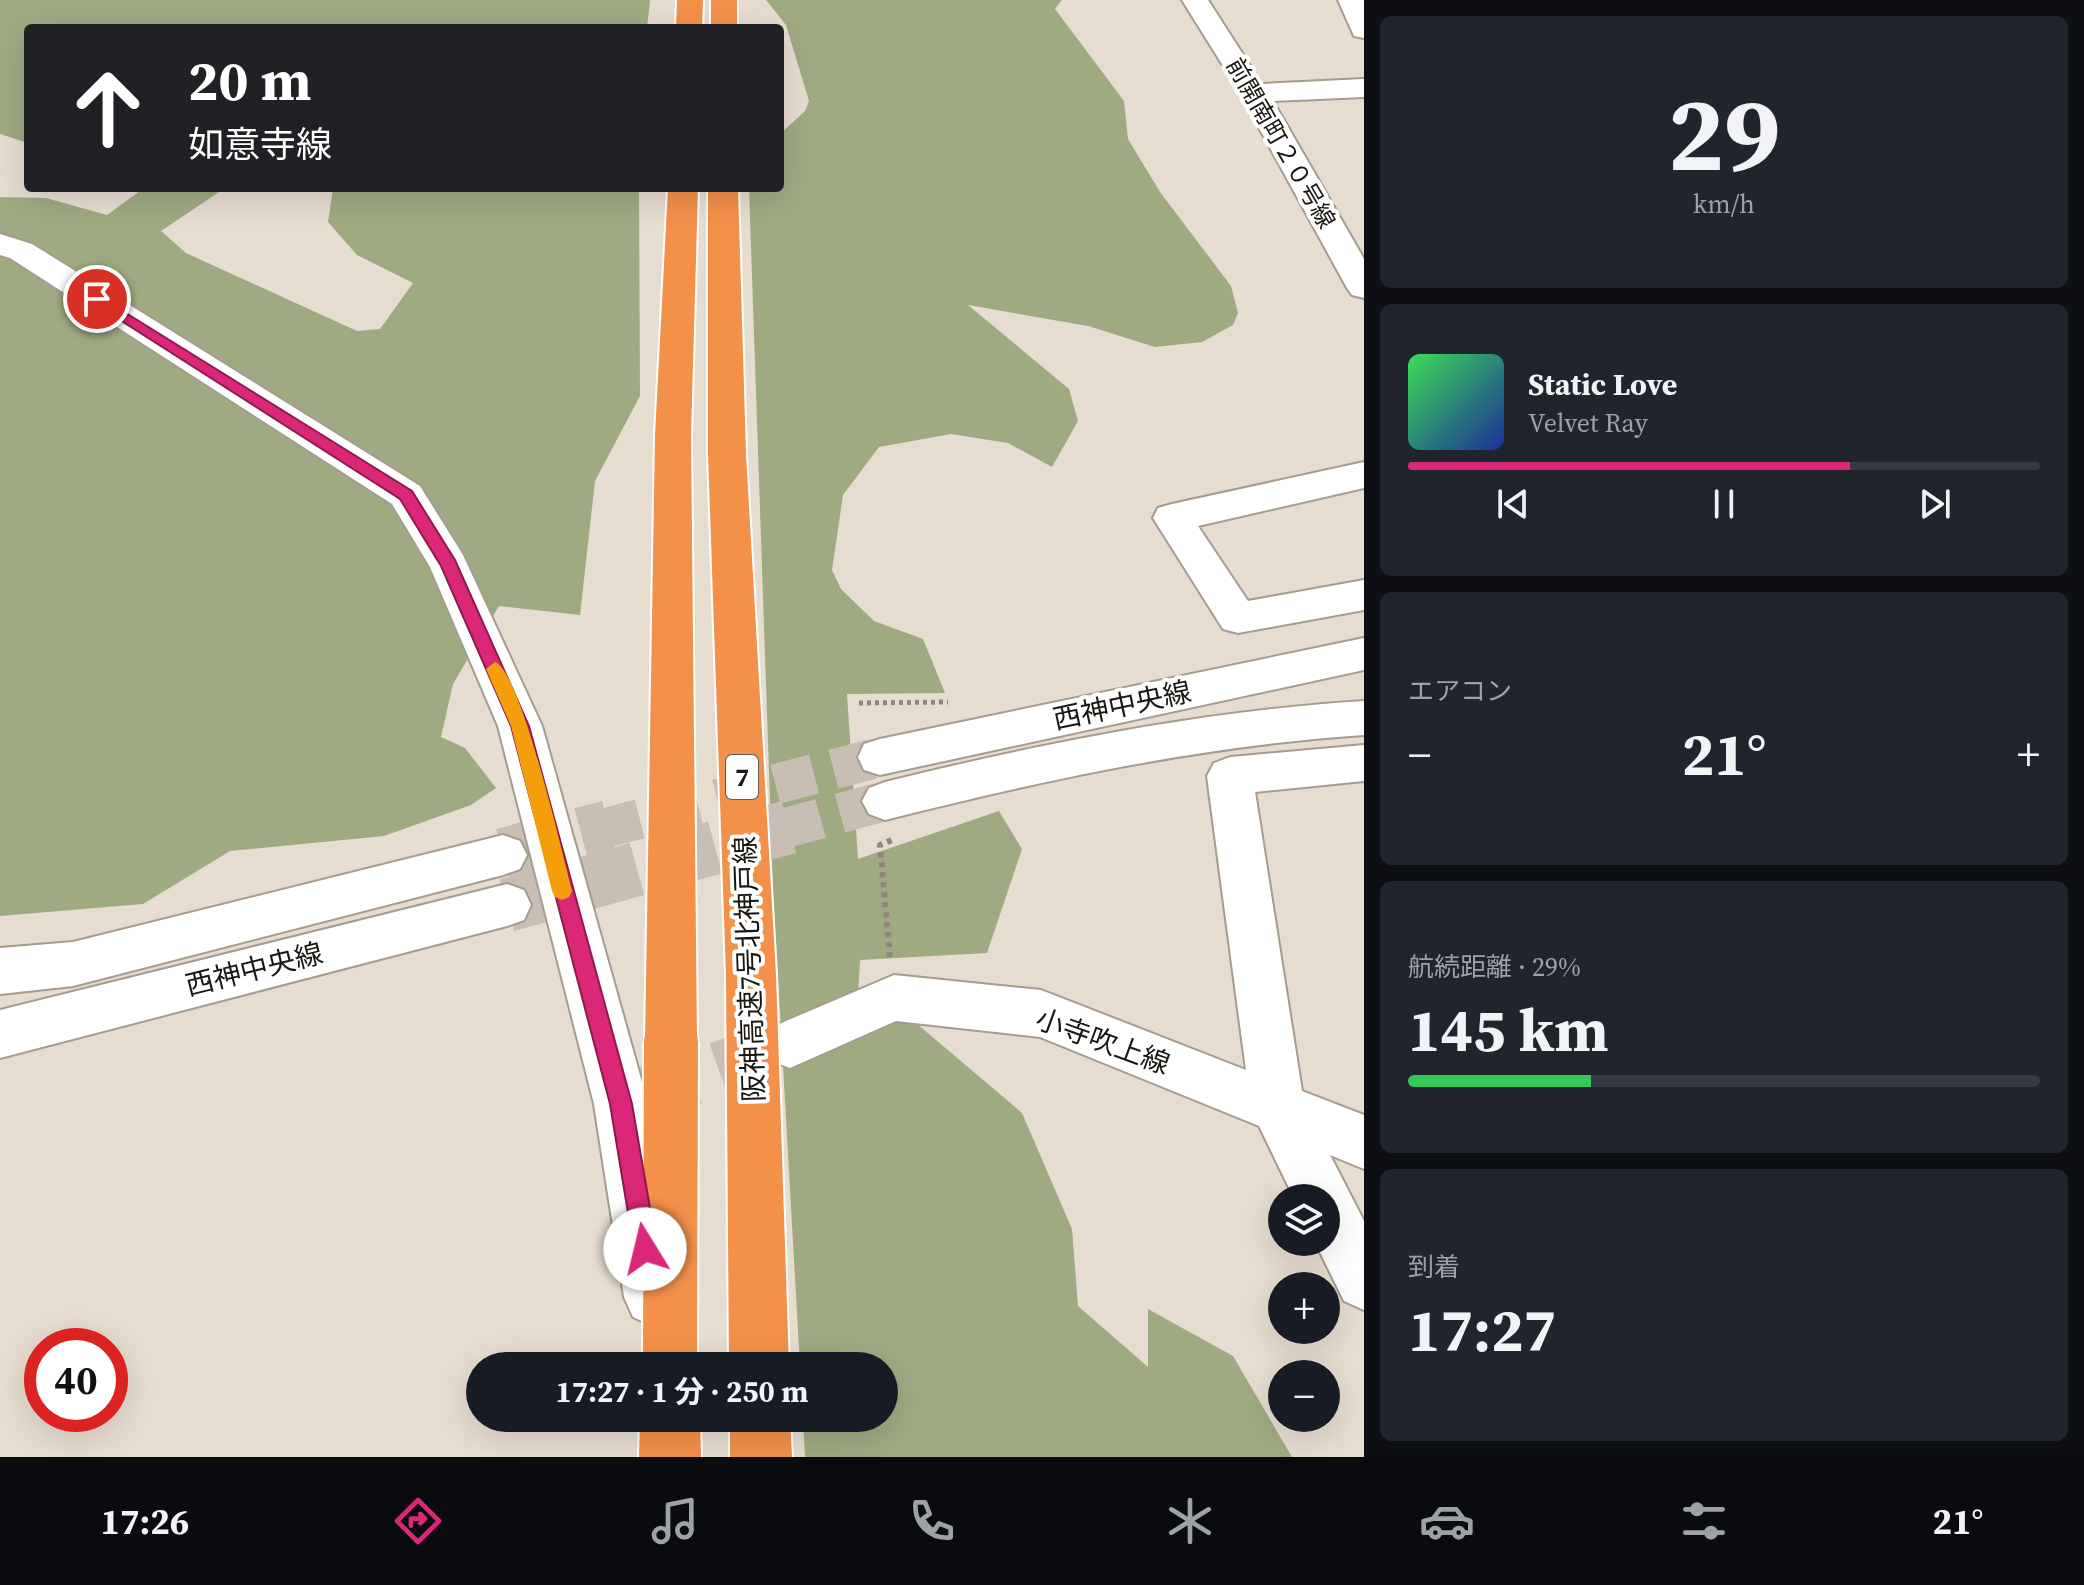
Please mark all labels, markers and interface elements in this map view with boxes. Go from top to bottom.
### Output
text: 20 m [188,42,311,119]
street label: 前開南町２０号線 [1219,52,1343,234]
icon: ahead [56,56,160,160]
text: 29 [1668,62,1780,205]
text: 如意寺線 [188,120,332,169]
text: km/h [1693,186,1755,222]
pin [63,265,131,333]
icon: arrive [75,277,119,321]
text: Static Love [1528,364,1677,405]
text: Velvet Ray [1528,405,1648,441]
icon: previous [1491,482,1535,526]
icon: pause [1702,482,1746,526]
icon: next [1913,482,1957,526]
street label: 西神中央線 [1050,672,1194,738]
text: エアコン [1408,673,1512,709]
text: 21° [1682,713,1766,795]
text: − [1408,724,1431,785]
text: + [2017,724,2040,785]
road number: 7 [726,755,758,799]
street label: 阪神高速7号北神戸線 [725,835,773,1103]
street label: 西神中央線 [181,934,327,1004]
text: 航続距離 · 29% [1408,949,1581,985]
text: 145 km [1408,989,1609,1071]
street label: 小寺吹上線 [1031,999,1175,1083]
map controls [1268,1184,1340,1432]
button: layers [1268,1184,1340,1256]
position arrow [603,1207,687,1291]
text: 到着 [1408,1249,1460,1285]
button: + [1268,1272,1340,1344]
text: 17:27 [1408,1289,1556,1371]
speed limit sign: 40 [24,1328,128,1432]
button: − [1268,1360,1340,1432]
text: 17:27 · 1 分 · 250 m [556,1371,808,1412]
icon: directions [390,1493,446,1549]
icon: music [647,1493,703,1549]
icon: phone [904,1493,960,1549]
icon: climate [1162,1493,1218,1549]
icon: car [1419,1493,1475,1549]
icon: filters [1676,1493,1732,1549]
text: 17:26 [101,1497,189,1546]
text: 21° [1933,1497,1983,1546]

